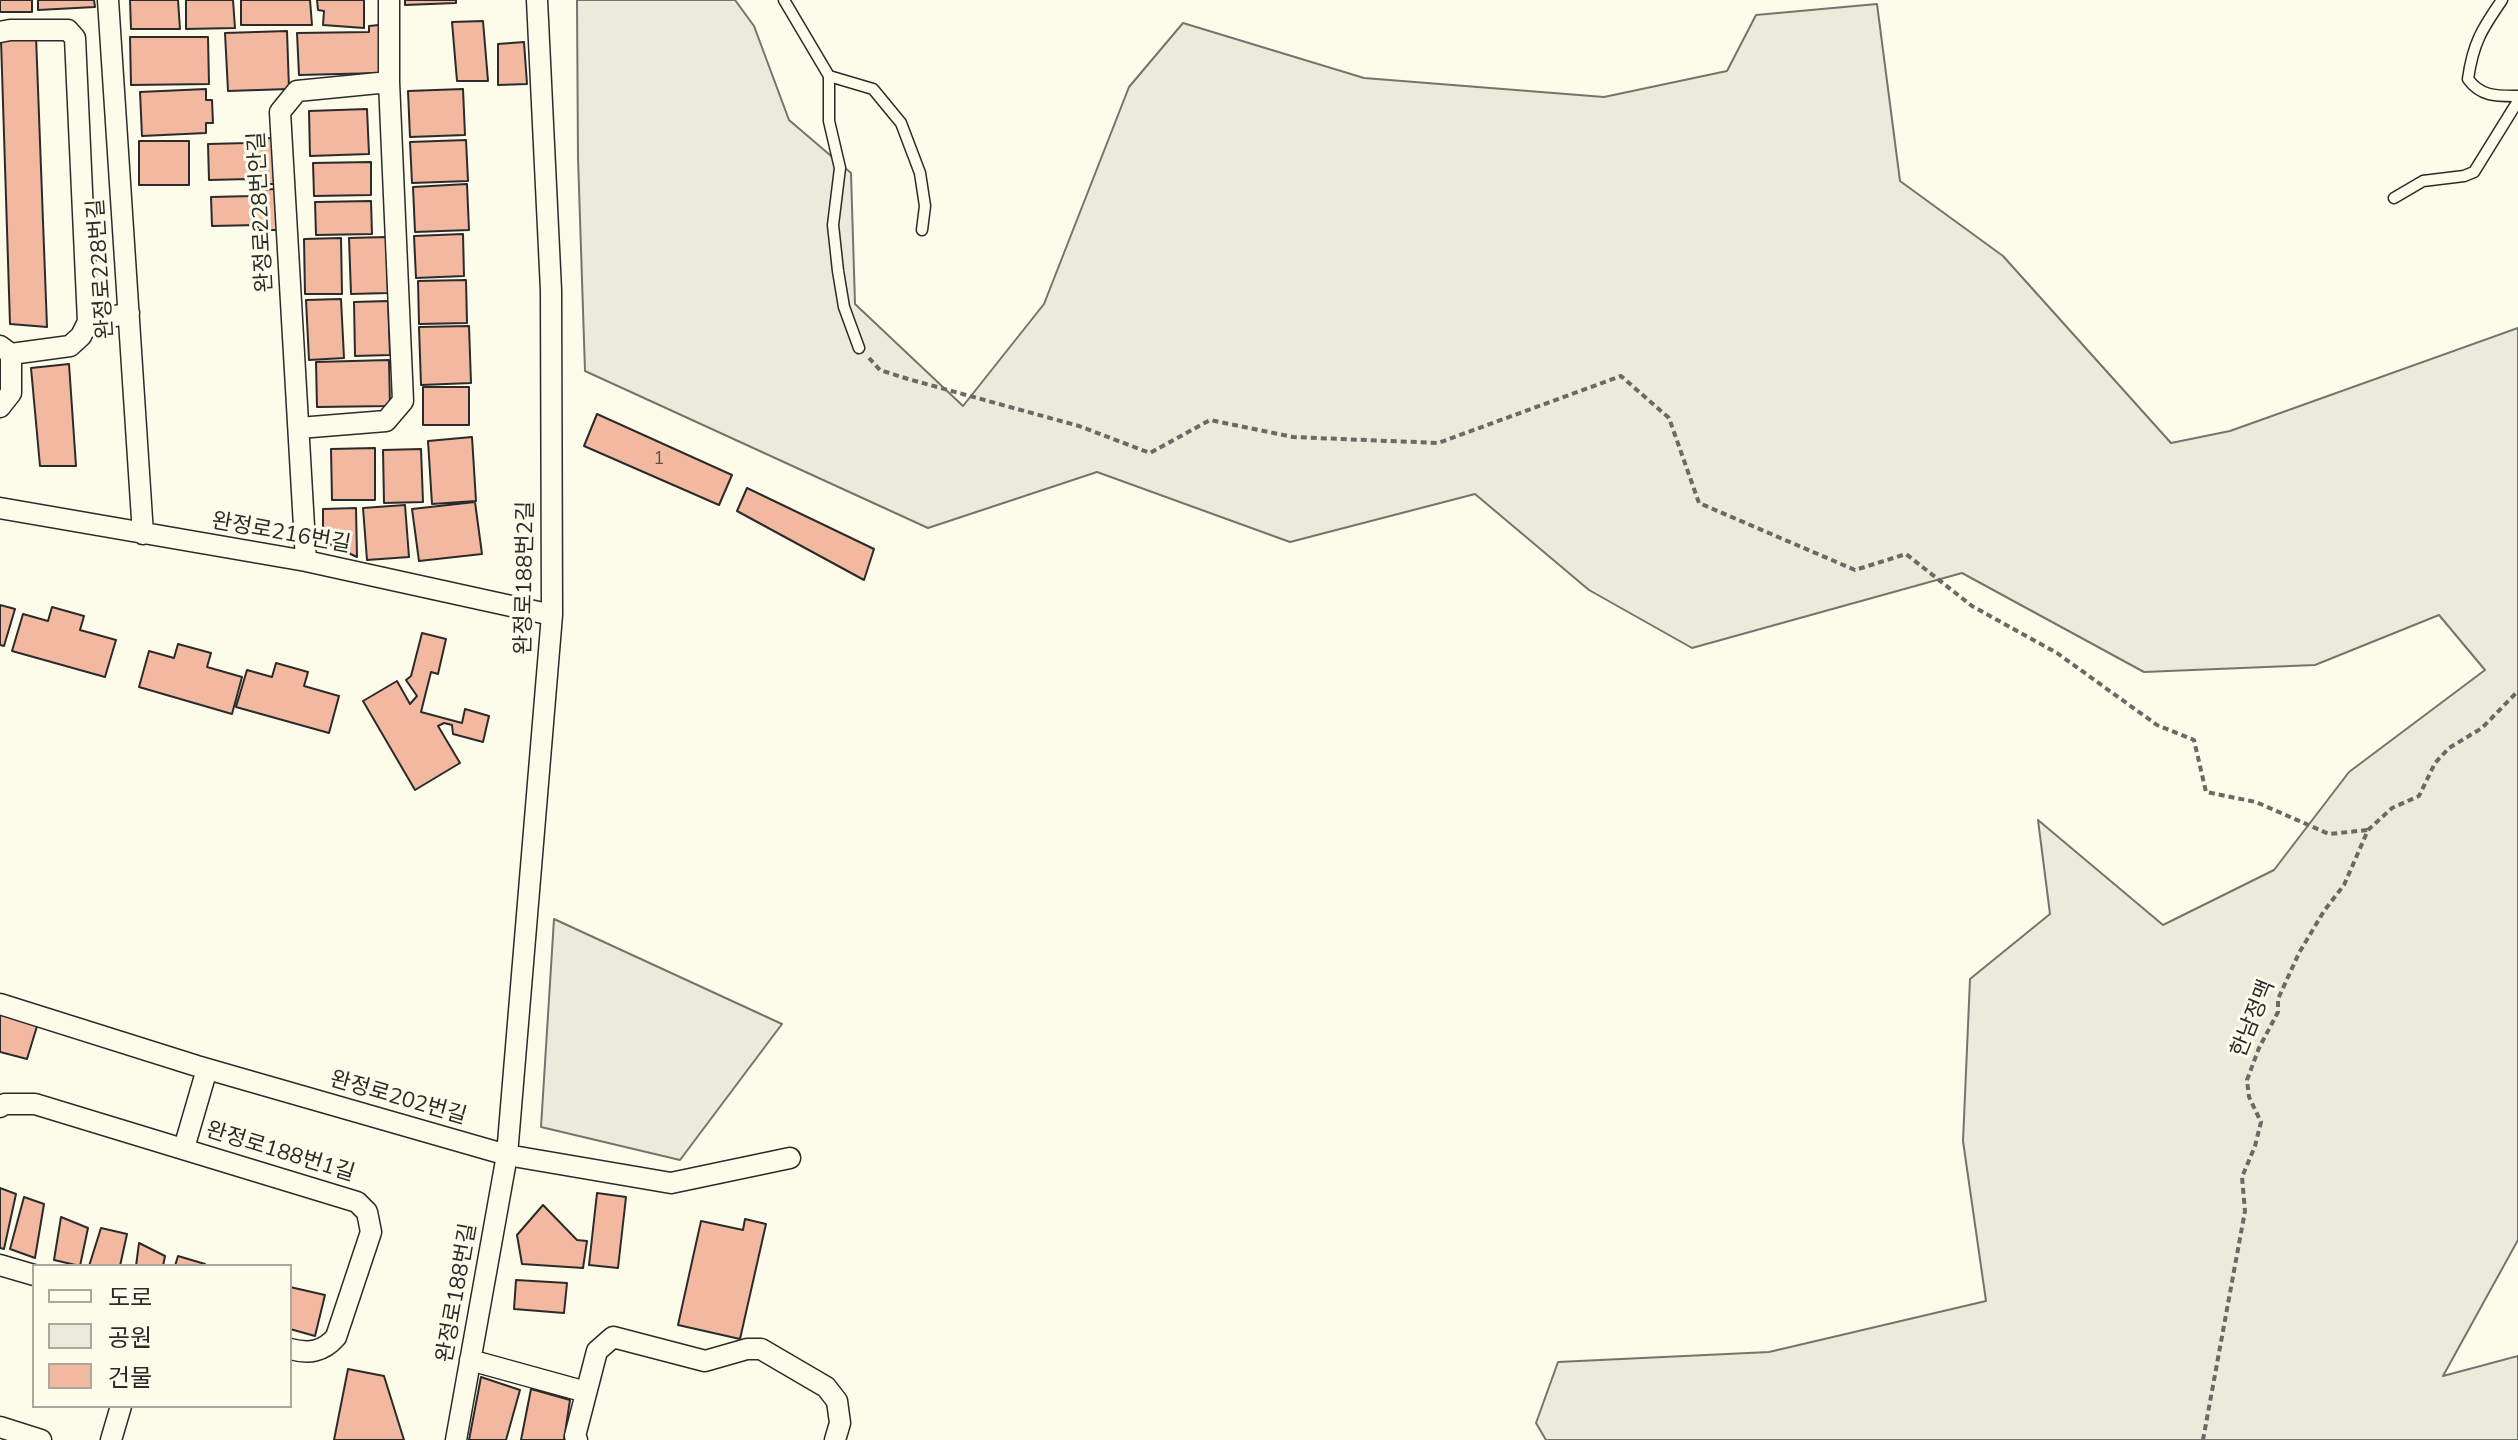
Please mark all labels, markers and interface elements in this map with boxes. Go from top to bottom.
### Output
street label: 완정로228번안길 [245,131,279,293]
street label: 완정로228번길 [84,198,120,340]
house number: 1 [654,449,664,471]
street label: 완정로188번2길 [511,501,541,655]
street label: 완정로216번길 [209,509,353,559]
street label: 한남정맥 [2227,977,2281,1061]
street label: 완정로202번길 [327,1067,469,1131]
street label: 완정로188번1길 [203,1118,357,1188]
street label: 완정로188번길 [433,1221,483,1365]
legend [32,1264,292,1408]
text: 도로 [108,1282,152,1314]
text: 공원 [108,1322,152,1354]
text: 건물 [108,1362,152,1394]

